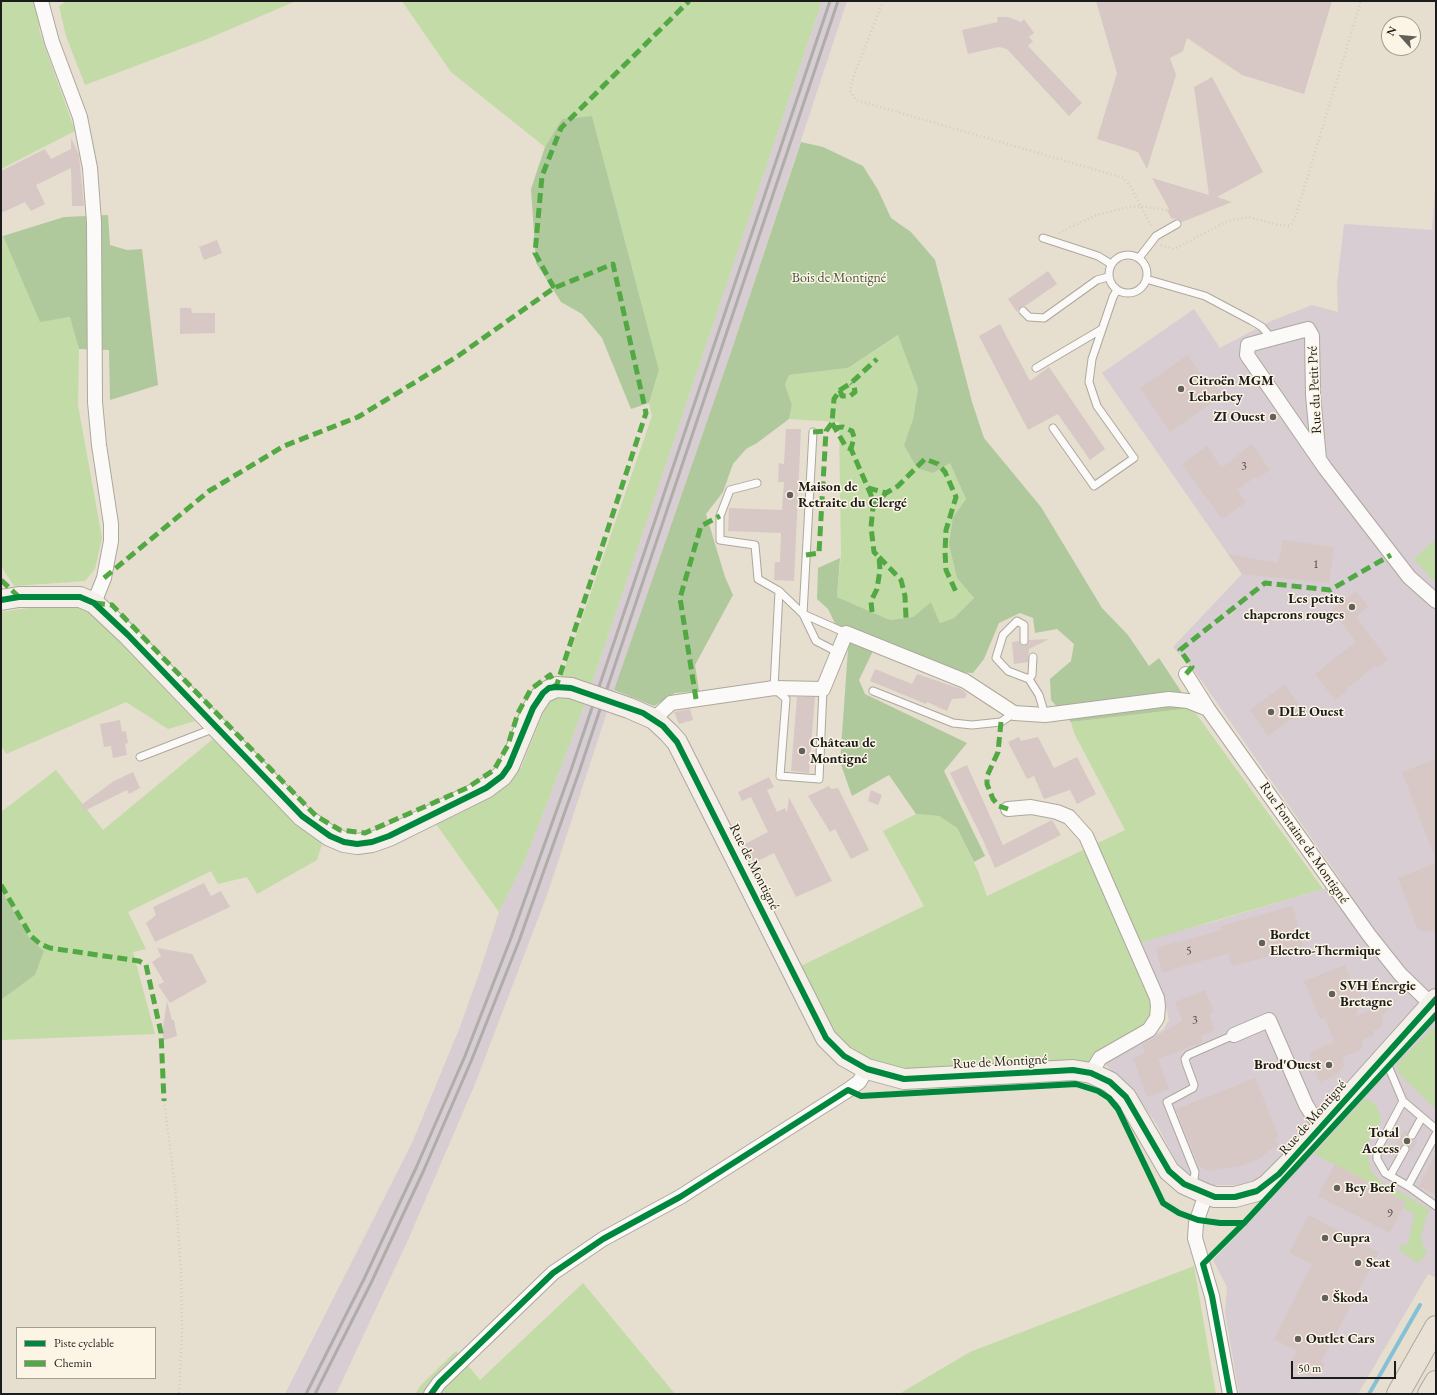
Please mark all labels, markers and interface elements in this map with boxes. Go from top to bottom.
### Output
north arrow [1381,16,1421,56]
text: N [1383,24,1399,38]
park label: Bois de Montigné [792,270,886,286]
street label: Rue du Petit Pré [1304,345,1326,435]
place label: Citroën MGM Lebarbey [1189,373,1274,406]
marker: Citroën MGM Lebarbey [1176,384,1186,394]
place label: ZI Ouest [1214,409,1265,425]
marker: ZI Ouest [1268,412,1278,422]
house number: 3 [1241,460,1247,474]
place label: Maison de Retraite du Clergé [798,479,907,512]
marker: Maison de Retraite du Clergé [785,490,795,500]
house number: 1 [1313,558,1319,572]
place label: Les petits chaperons rouges [1244,591,1344,624]
marker: Les petits chaperons rouges [1347,602,1357,612]
place label: DLE Ouest [1279,704,1344,720]
marker: DLE Ouest [1266,707,1276,717]
place label: Château de Montigné [810,735,875,768]
marker: Château de Montigné [797,746,807,756]
street label: Rue Fontaine de Montigné [1256,779,1352,907]
street label: Rue de Montigné [725,821,783,913]
place label: Bordet Electro-Thermique [1270,927,1380,960]
marker: Bordet Electro-Thermique [1257,938,1267,948]
house number: 5 [1186,944,1192,958]
place label: SVH Énergie Bretagne [1340,978,1416,1010]
marker: SVH Énergie Bretagne [1327,989,1337,999]
house number: 3 [1192,1014,1198,1028]
street label: Rue de Montigné [952,1051,1048,1073]
place label: Brod'Ouest [1254,1057,1321,1073]
marker: Brod'Ouest [1324,1060,1334,1070]
street label: Rue de Montigné [1276,1077,1350,1159]
place label: Total Access [1362,1125,1399,1158]
marker: Total Access [1402,1136,1412,1146]
place label: Bey Beef [1345,1180,1395,1196]
marker: Bey Beef [1332,1183,1342,1193]
house number: 9 [1387,1207,1393,1221]
place label: Cupra [1333,1230,1370,1246]
marker: Cupra [1320,1233,1330,1243]
place label: Seat [1366,1255,1390,1271]
marker: Seat [1353,1258,1363,1268]
place label: Škoda [1333,1290,1368,1306]
marker: Škoda [1320,1293,1330,1303]
legend [16,1327,156,1379]
place label: Outlet Cars [1306,1331,1374,1347]
marker: Outlet Cars [1293,1334,1303,1344]
text: Piste cyclable [54,1335,114,1351]
scale bar [1293,1353,1398,1379]
text: Chemin [54,1355,92,1371]
text: 50 m [1298,1360,1321,1376]

